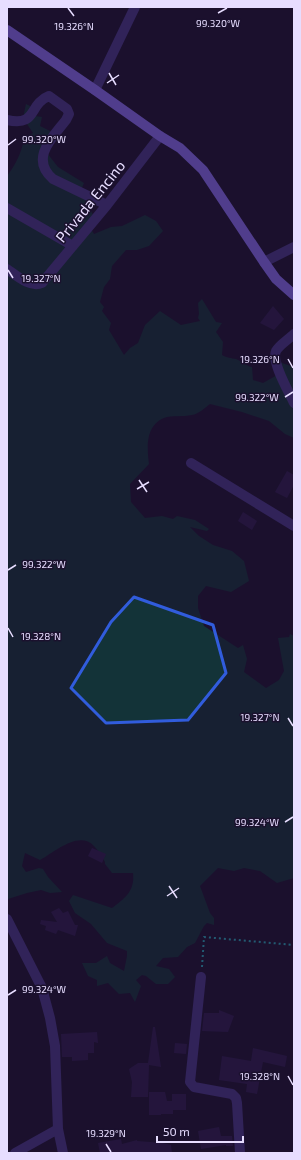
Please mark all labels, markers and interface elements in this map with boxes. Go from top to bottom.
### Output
text: 99.320°W [196,17,241,29]
text: 19.326°N [54,20,94,32]
text: 99.320°W [22,133,67,145]
street label: Privada Encino [51,156,129,246]
text: 19.327°N [22,272,60,284]
text: 19.326°N [240,353,280,365]
text: 99.322°W [235,391,279,403]
text: 99.322°W [22,558,66,570]
text: 19.328°N [21,630,61,642]
text: 19.327°N [241,711,279,723]
text: 99.324°W [235,816,280,828]
text: 99.324°W [22,983,67,995]
text: 19.328°N [240,1070,280,1082]
scale bar [157,1118,243,1144]
text: 50 m [163,1124,190,1138]
text: 19.329°N [86,1127,126,1139]

